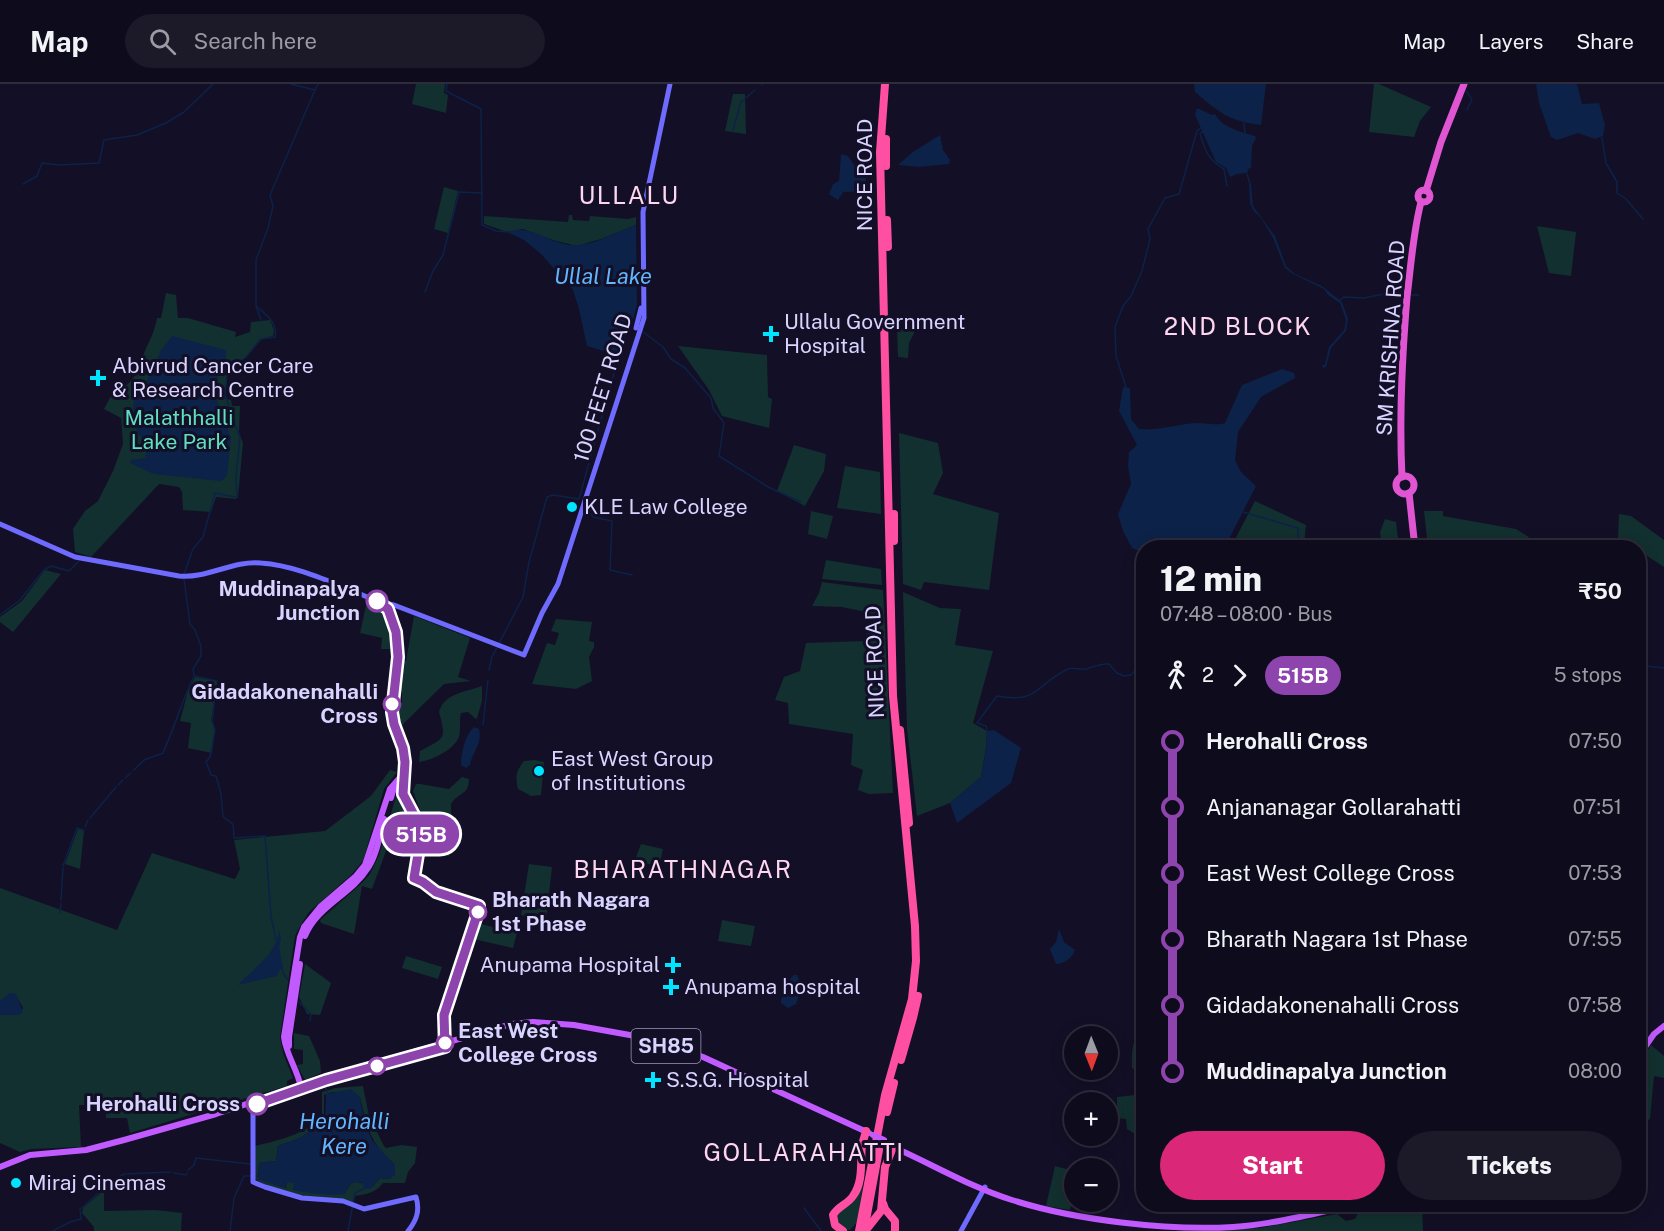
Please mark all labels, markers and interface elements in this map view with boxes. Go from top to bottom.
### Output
search box [125,14,545,68]
text: Map [30,25,89,58]
icon: search [146,25,179,58]
text: Search here [194,28,317,54]
text: Map [1403,29,1446,54]
text: Layers [1479,29,1543,54]
text: Share [1576,29,1634,54]
street label: NICE ROAD [852,119,877,231]
district label: ULLALU [578,181,680,209]
street label: SM KRISHNA ROAD [1371,239,1410,437]
water label: Ullal Lake [554,263,652,289]
place label: Ullalu Government Hospital [784,309,966,358]
street label: 100 FEET ROAD [568,311,637,465]
district label: 2ND BLOCK [1164,312,1312,340]
marker: Ullalu Government Hospital [762,325,780,343]
place label: Abivrud Cancer Care & Research Centre [112,353,314,402]
marker: Abivrud Cancer Care & Research Centre [89,369,107,387]
park label: Malathhalli Lake Park [124,405,234,454]
place label: KLE Law College [584,494,748,519]
marker: KLE Law College [565,500,579,514]
text: 12 min [1160,560,1262,598]
place label: Muddinapalya Junction [218,576,360,625]
text: ₹50 [1579,578,1622,604]
marker: Muddinapalya Junction [366,590,388,612]
text: 07:48 – 08:00 · Bus [1160,602,1332,626]
street label: NICE ROAD [860,605,889,719]
icon: walk [1160,659,1193,692]
icon: forward [1223,659,1256,692]
text: 2 [1202,663,1214,687]
text: 515B [1277,663,1329,688]
text: 5 stops [1554,663,1622,687]
place label: Gidadakonenahalli Cross [191,679,378,728]
marker: Gidadakonenahalli Cross [383,695,401,713]
text: Herohalli Cross [1206,728,1368,754]
text: 07:50 [1569,729,1622,753]
place label: East West Group of Institutions [551,746,713,795]
marker: East West Group of Institutions [532,764,546,778]
text: Anjananagar Gollarahatti [1206,794,1461,820]
text: 07:51 [1573,795,1622,819]
line badge: 515B [379,814,463,854]
text: 515B [395,822,447,847]
district label: BHARATHNAGAR [574,855,792,883]
text: East West College Cross [1206,860,1455,886]
text: 07:53 [1568,861,1622,885]
place label: Bharath Nagara 1st Phase [492,887,650,936]
marker: Bharath Nagara 1st Phase [469,903,487,921]
text: Bharath Nagara 1st Phase [1206,926,1468,952]
text: 07:55 [1568,927,1622,951]
place label: Anupama Hospital [480,952,660,977]
marker: Anupama Hospital [664,956,682,974]
place label: Anupama hospital [684,974,861,999]
marker: Anupama hospital [662,978,680,996]
text: Gidadakonenahalli Cross [1206,992,1459,1018]
text: 07:58 [1568,993,1622,1017]
place label: East West College Cross [458,1018,598,1067]
north arrow [1064,1026,1118,1080]
map controls [1064,1026,1118,1212]
road number: SH85 [632,1029,700,1063]
marker: East West College Cross [436,1034,454,1052]
unlabelled marker [368,1057,386,1075]
text: Muddinapalya Junction [1206,1058,1447,1084]
text: 08:00 [1568,1059,1622,1083]
place label: S.S.G. Hospital [666,1067,809,1092]
marker: S.S.G. Hospital [644,1071,662,1089]
place label: Herohalli Cross [85,1091,240,1116]
button: + [1064,1092,1118,1146]
marker: Herohalli Cross [246,1093,268,1115]
water label: Herohalli Kere [299,1108,390,1159]
button: Start [1160,1131,1385,1200]
button: Tickets [1397,1131,1622,1200]
district label: GOLLARAHATTI [704,1138,904,1166]
button: − [1064,1158,1118,1212]
place label: Miraj Cinemas [28,1170,166,1195]
marker: Miraj Cinemas [9,1176,23,1190]

